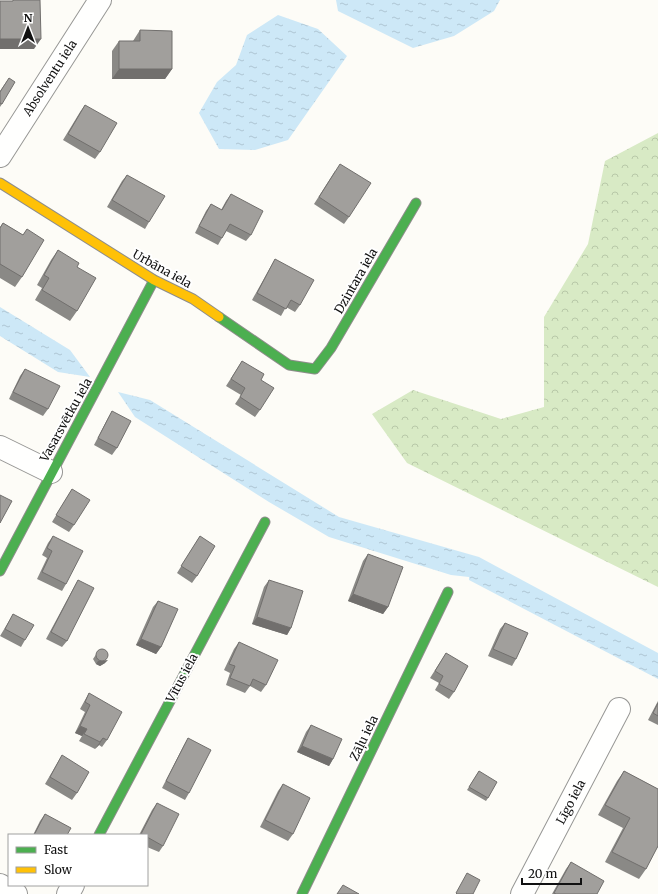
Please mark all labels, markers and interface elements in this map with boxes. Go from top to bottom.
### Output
north arrow [8,8,48,48]
text: N [24,11,33,25]
street label: Absolventu iela [19,36,80,120]
street label: Dzintara iela [331,245,381,316]
street label: Urbāna iela [130,246,195,291]
street label: Vasarsvētku iela [36,375,95,465]
street label: Vītus iela [162,650,201,706]
street label: Zāļu iela [346,712,382,763]
street label: Līgo iela [553,776,589,827]
legend [8,834,148,886]
text: Fast [44,842,68,857]
scale bar [522,860,581,886]
text: Slow [44,862,73,877]
text: 20 m [528,866,557,881]

